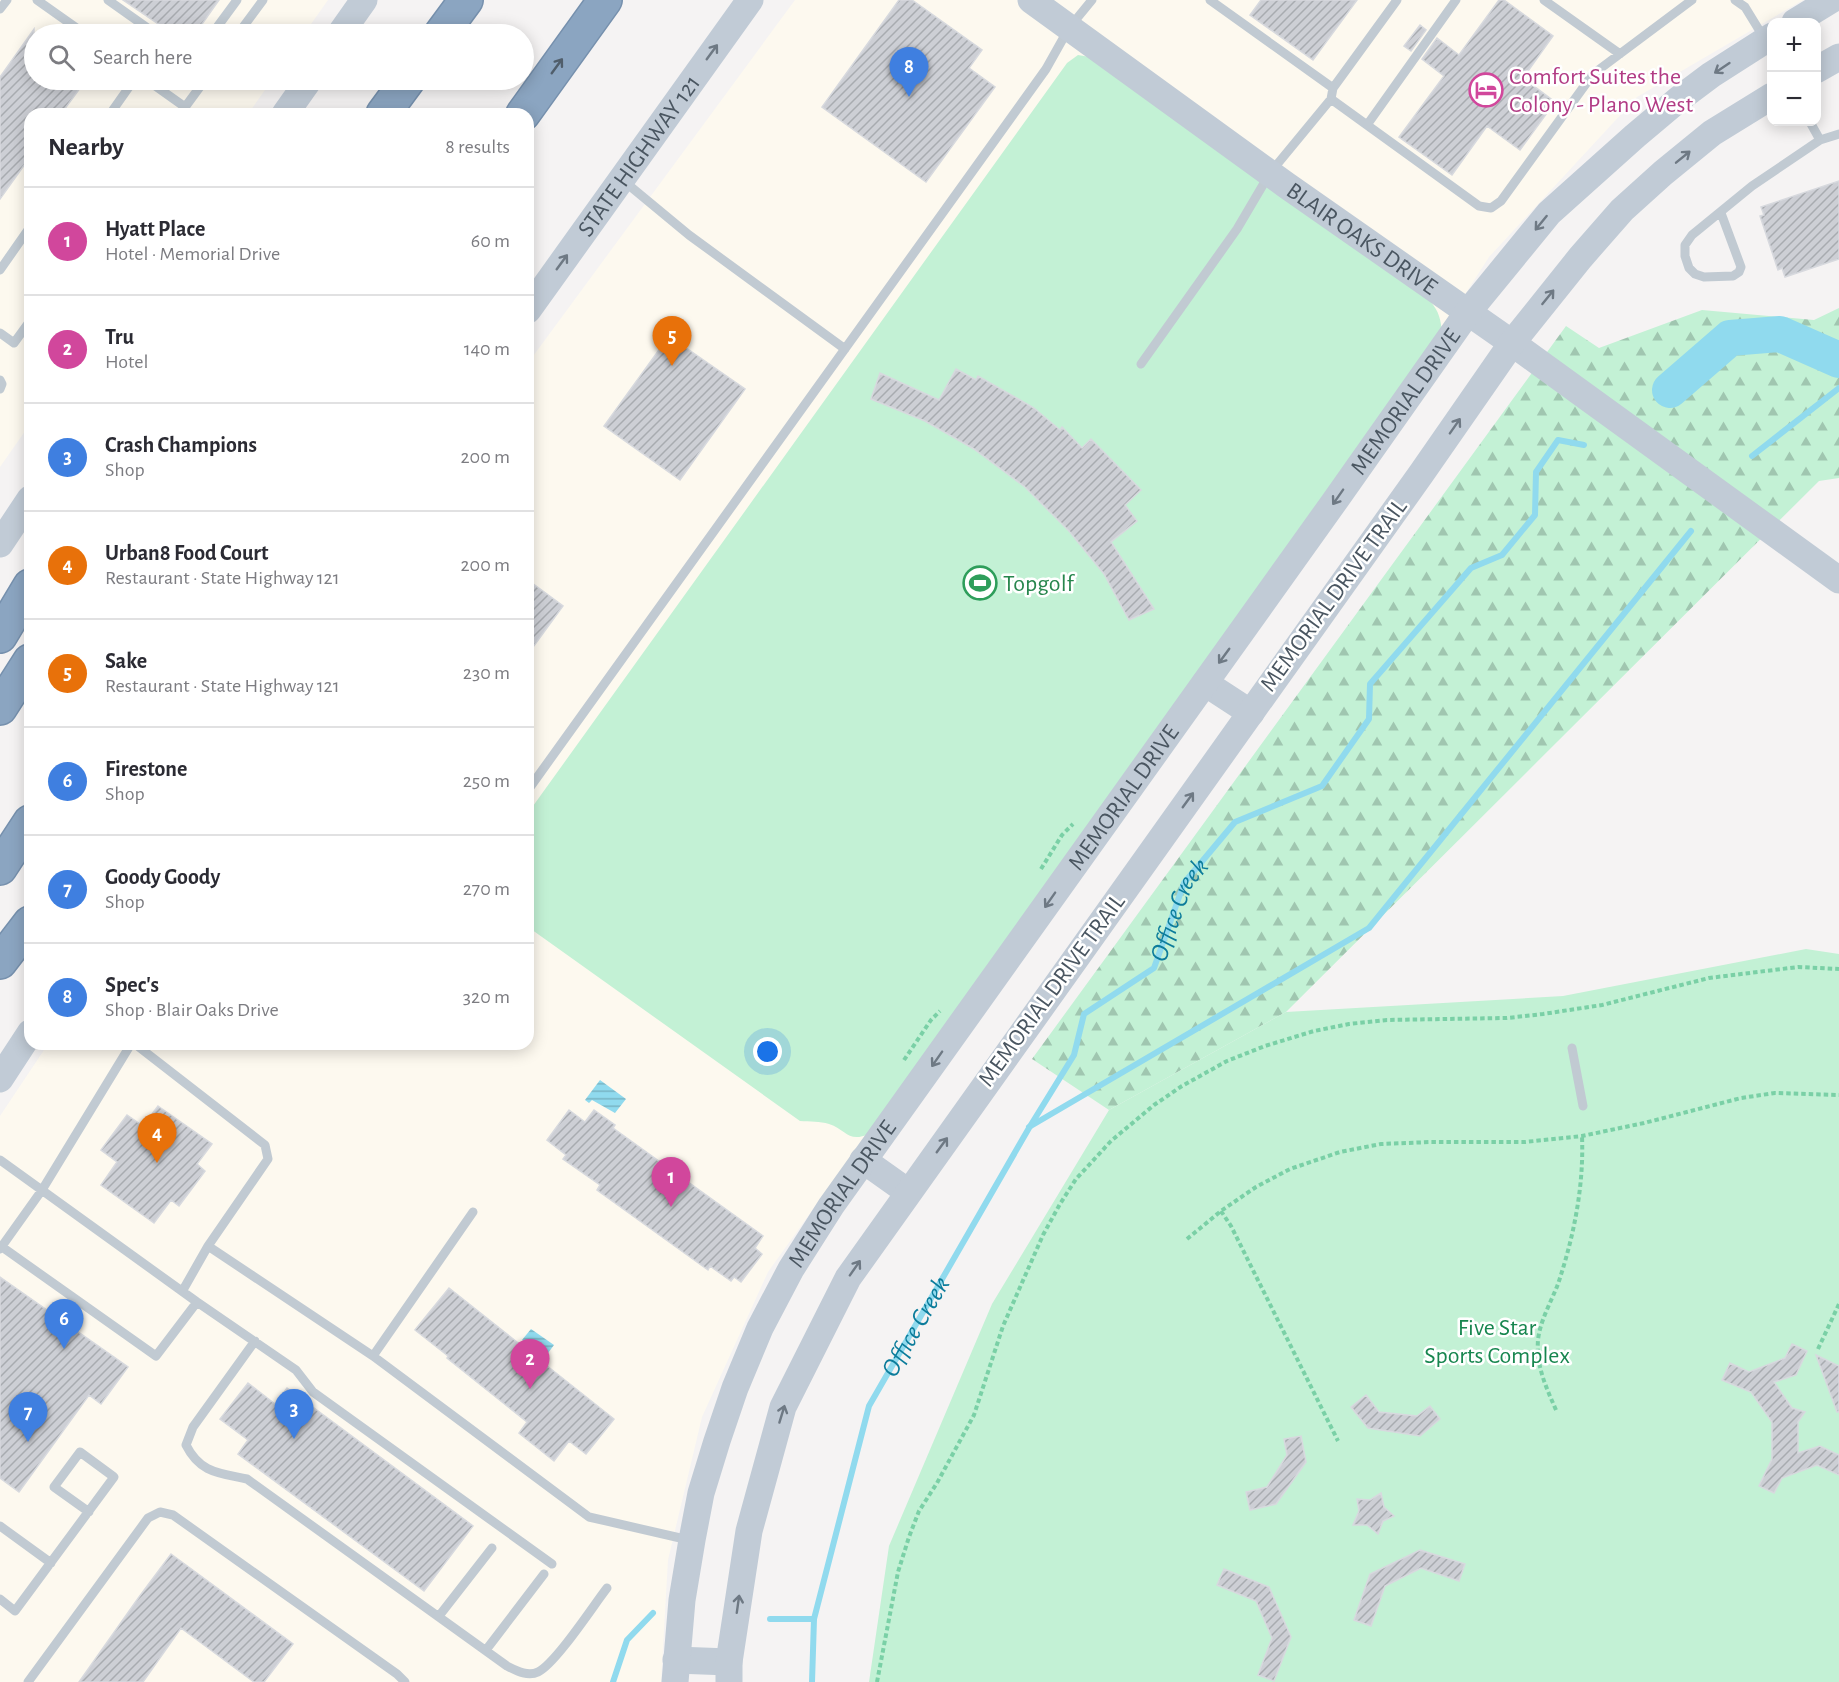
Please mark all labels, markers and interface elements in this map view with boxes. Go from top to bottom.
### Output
map controls [1767,18,1821,126]
button: + [1767,18,1821,72]
search box [24,24,534,90]
icon: search [45,41,78,74]
one-way arrow [706,45,719,61]
text: Search here [93,46,192,68]
pin: 8 [890,48,928,97]
one-way arrow [551,59,563,75]
one-way arrow [1715,62,1731,74]
place label: Comfort Suites the Colony - Plano West [1509,65,1693,117]
street label: STATE HIGHWAY 121 [574,71,705,241]
hotel icon: Comfort Suites the Colony - Plano West [1468,72,1504,108]
button: − [1767,72,1821,126]
text: Nearby [48,134,124,160]
text: 8 results [445,137,510,157]
one-way arrow [1675,150,1690,164]
street label: BLAIR OAKS DRIVE [1282,178,1442,300]
one-way arrow [1534,215,1548,230]
text: Hyatt Place [105,218,205,240]
text: 1 [64,231,71,251]
text: 60 m [471,231,510,251]
text: Hotel · Memorial Drive [105,244,280,264]
one-way arrow [556,255,568,271]
one-way arrow [1542,289,1555,305]
pin: 5 [652,316,692,366]
street label: MEMORIAL DRIVE [1346,324,1465,479]
text: Tru [105,326,134,348]
text: 2 [63,339,72,359]
text: 140 m [464,339,510,359]
text: Hotel [105,352,148,372]
one-way arrow [1449,418,1461,434]
text: Crash Champions [105,434,257,456]
text: 3 [63,447,72,467]
text: 200 m [460,447,510,467]
text: Shop [105,460,145,480]
one-way arrow [1332,489,1344,505]
street label: MEMORIAL DRIVE TRAIL [1256,495,1412,696]
text: Urban8 Food Court [105,542,268,564]
text: 4 [62,555,73,575]
text: 200 m [460,555,510,575]
sports icon: Topgolf [962,565,998,601]
text: Restaurant · State Highway 121 [105,568,340,588]
place label: Topgolf [1003,572,1076,596]
one-way arrow [1218,647,1230,663]
text: Sake [105,650,147,672]
text: 5 [63,663,72,683]
text: 230 m [463,663,510,683]
text: Restaurant · State Highway 121 [105,676,340,696]
street label: MEMORIAL DRIVE [1064,720,1184,875]
text: Firestone [105,758,187,780]
text: 6 [63,771,72,791]
text: 250 m [463,771,510,791]
text: Shop [105,784,145,804]
one-way arrow [1182,793,1194,809]
water label: Office Creek [1145,853,1213,965]
text: Goody Goody [105,866,220,888]
text: 7 [63,879,72,899]
text: 270 m [463,879,510,899]
street label: MEMORIAL DRIVE TRAIL [974,890,1130,1091]
text: Shop [105,892,145,912]
one-way arrow [1044,892,1056,908]
text: Spec's [105,974,159,996]
text: 8 [63,987,72,1007]
text: 320 m [463,987,510,1007]
text: Shop · Blair Oaks Drive [105,1000,279,1020]
your location [753,1037,782,1066]
one-way arrow [931,1051,943,1067]
pin: 4 [138,1114,176,1163]
street label: MEMORIAL DRIVE [784,1116,901,1272]
one-way arrow [936,1137,948,1153]
pin: 1 [652,1158,690,1207]
one-way arrow [849,1260,861,1277]
water label: Office Creek [877,1272,955,1381]
pin: 6 [44,1300,84,1349]
park label: Five Star Sports Complex [1424,1316,1570,1368]
pin: 2 [510,1340,550,1389]
pin: 3 [274,1390,314,1439]
pin: 7 [9,1392,48,1442]
one-way arrow [777,1405,788,1424]
one-way arrow [732,1595,743,1614]

